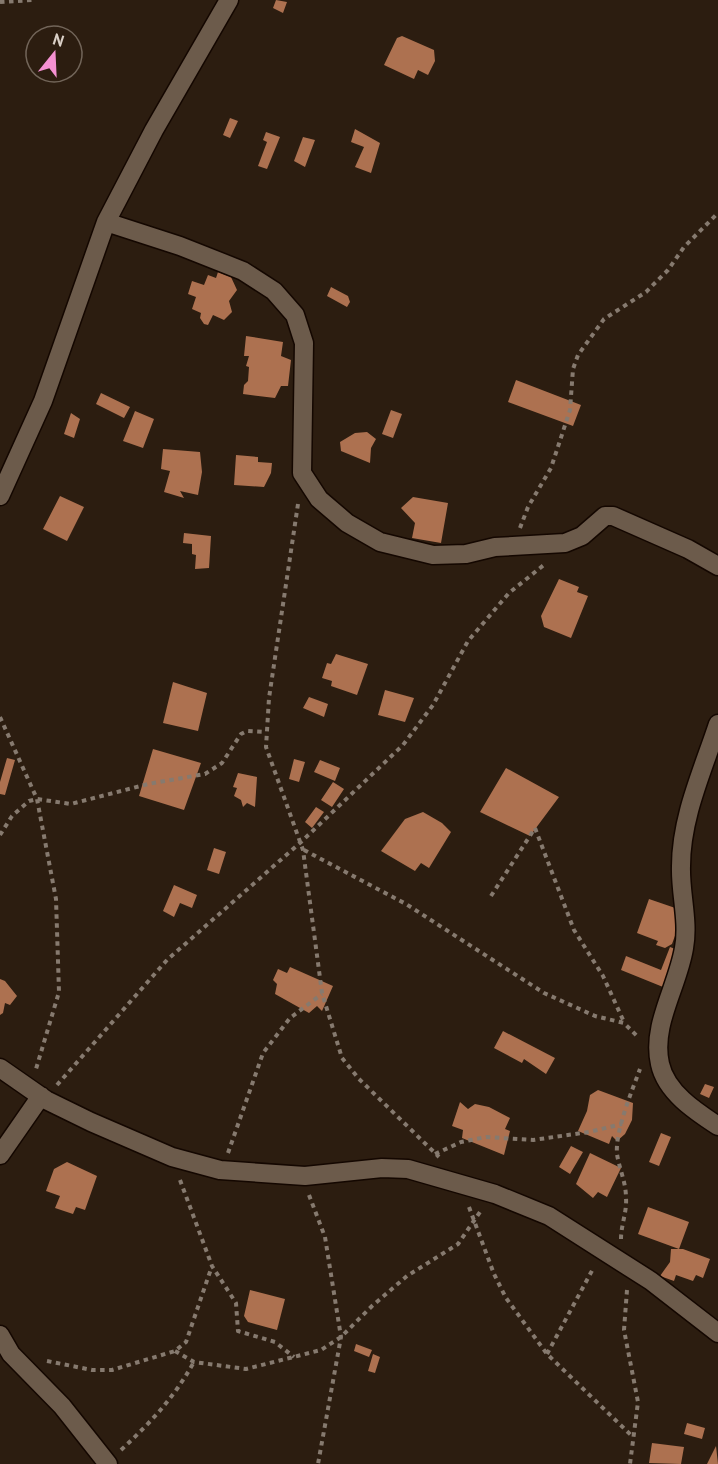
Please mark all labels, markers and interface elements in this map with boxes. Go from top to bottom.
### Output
north arrow [24,24,84,84]
text: N [51,29,67,51]

